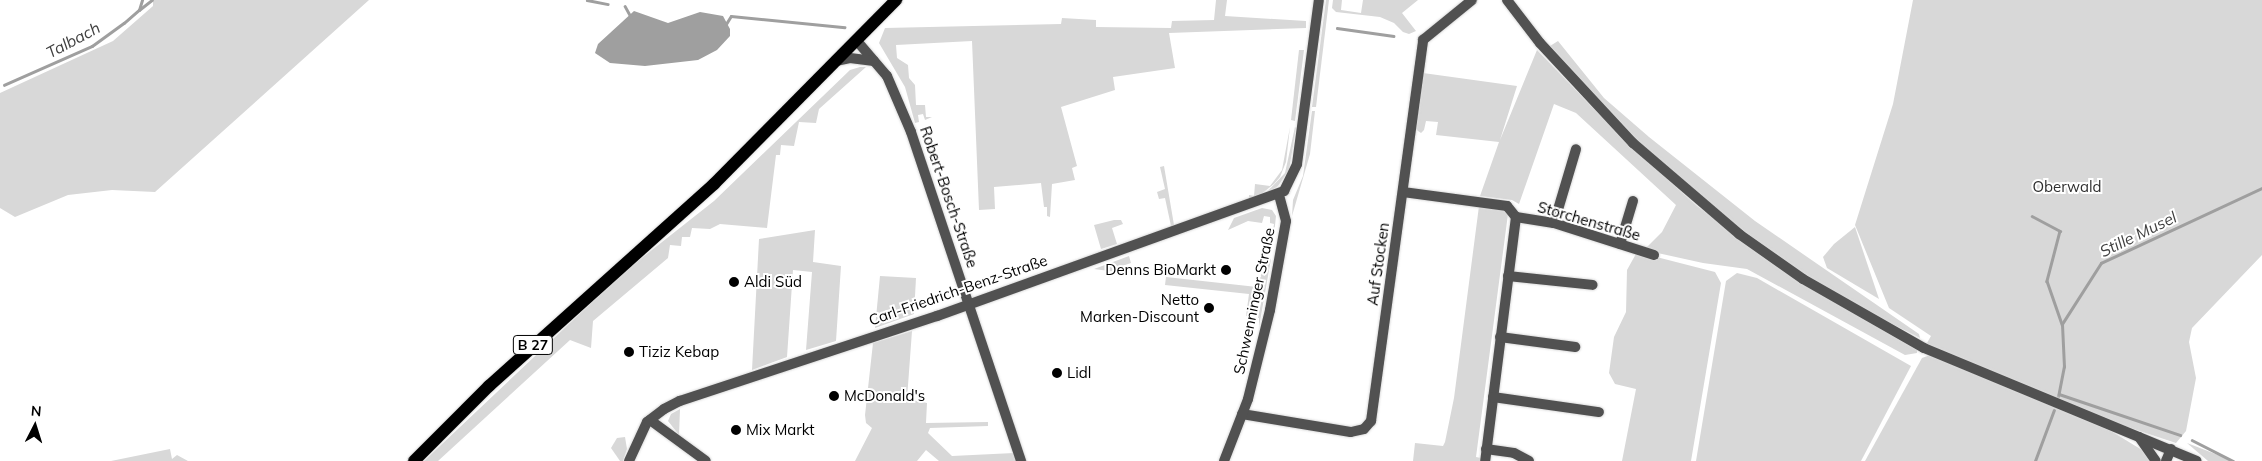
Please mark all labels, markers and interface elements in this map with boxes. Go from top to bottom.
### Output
water label: Talbach [43,18,103,62]
street label: Robert-Bosch-Straße [916,124,982,270]
park label: Oberwald [2032,178,2102,196]
street label: Storchenstraße [1535,198,1643,244]
water label: Stille Musel [2096,207,2180,261]
street label: Auf Stocken [1363,221,1393,307]
street label: Schwenninger Straße [1230,226,1278,376]
street label: Carl-Friedrich-Benz-Straße [866,251,1050,329]
place label: Denns BioMarkt [1105,261,1216,279]
marker: Denns BioMarkt [1220,264,1232,276]
place label: Aldi Süd [744,273,802,291]
marker: Aldi Süd [728,276,740,288]
place label: Netto Marken-Discount [1080,290,1199,325]
marker: Netto Marken-Discount [1203,302,1215,314]
road number: B 27 [512,334,554,356]
place label: Tiziz Kebap [639,343,719,361]
marker: Tiziz Kebap [623,346,635,358]
place label: Lidl [1067,364,1091,382]
marker: Lidl [1051,367,1063,379]
place label: McDonald's [844,387,925,405]
marker: McDonald's [828,390,840,402]
north arrow [10,401,60,451]
text: N [30,402,42,420]
place label: Mix Markt [746,421,814,439]
marker: Mix Markt [730,424,742,436]

